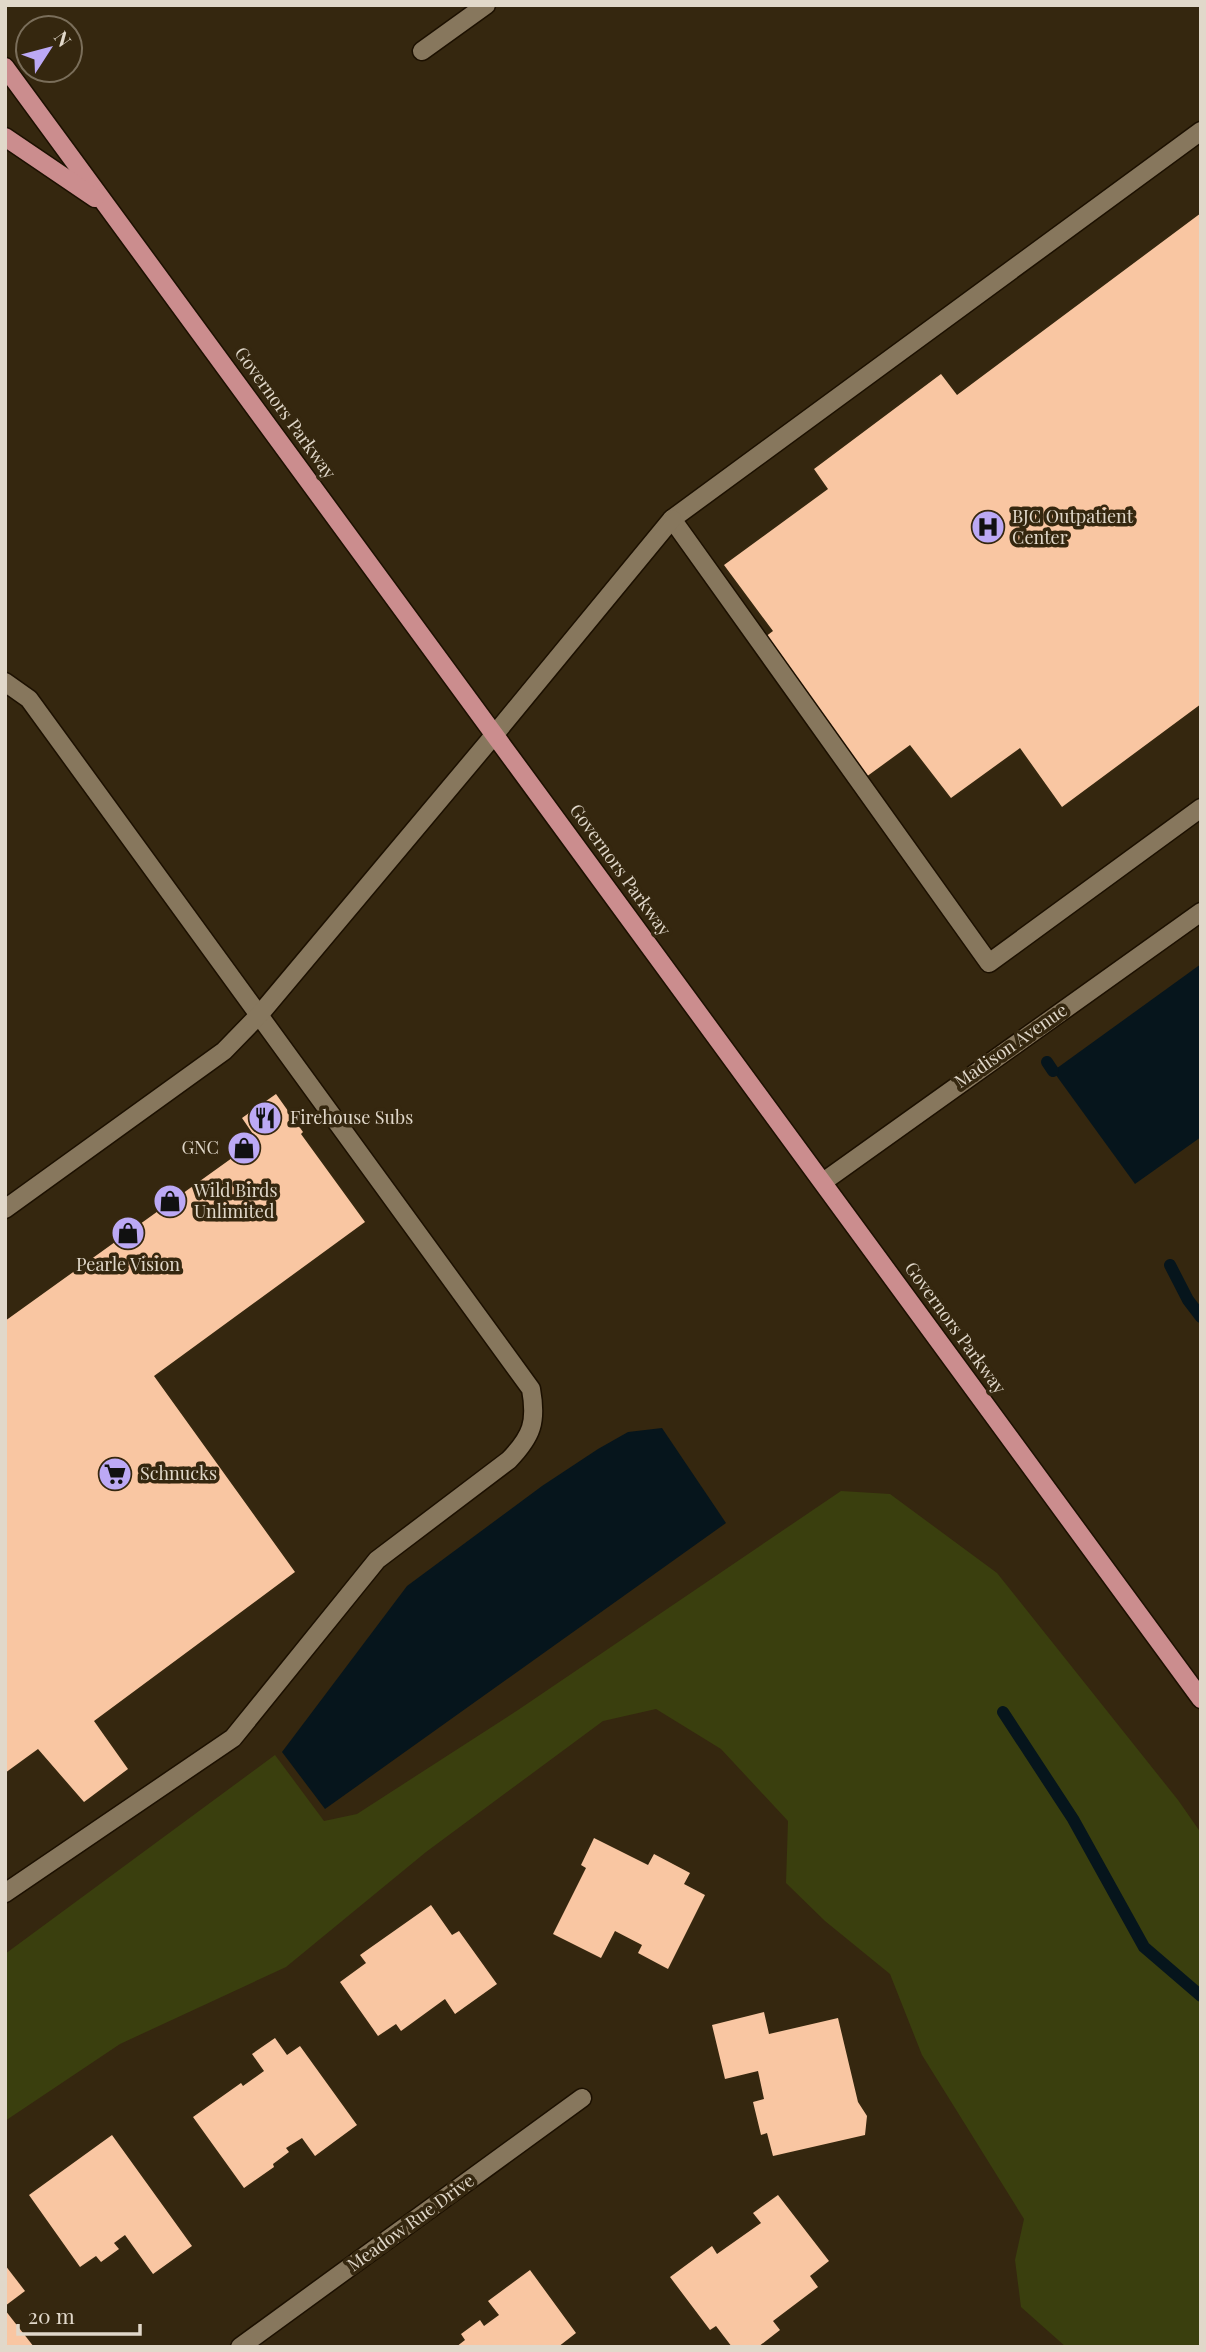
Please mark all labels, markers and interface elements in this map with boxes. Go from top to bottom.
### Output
north arrow [14,14,84,84]
text: N [49,25,78,52]
street label: Governors Parkway [230,341,342,483]
place label: BJC Outpatient Center [1012,504,1134,549]
hospital icon: BJC Outpatient Center [969,508,1007,546]
street label: Governors Parkway [565,798,677,940]
street label: Madison Avenue [949,997,1071,1093]
restaurant icon: Firehouse Subs [246,1099,284,1137]
place label: Firehouse Subs [290,1105,413,1129]
shop icon: GNC [225,1129,263,1167]
place label: GNC [181,1135,219,1159]
place label: Wild Birds Unlimited [193,1178,278,1223]
shop icon: Wild Birds Unlimited [151,1182,189,1220]
shop icon: Pearle Vision [109,1214,147,1252]
place label: Pearle Vision [76,1252,180,1276]
street label: Governors Parkway [900,1256,1012,1398]
supermarket icon: Schnucks [96,1455,134,1493]
place label: Schnucks [140,1461,217,1485]
street label: Meadow Rue Drive [342,2168,479,2276]
scale bar [18,2292,140,2336]
text: 20 m [28,2301,75,2329]

